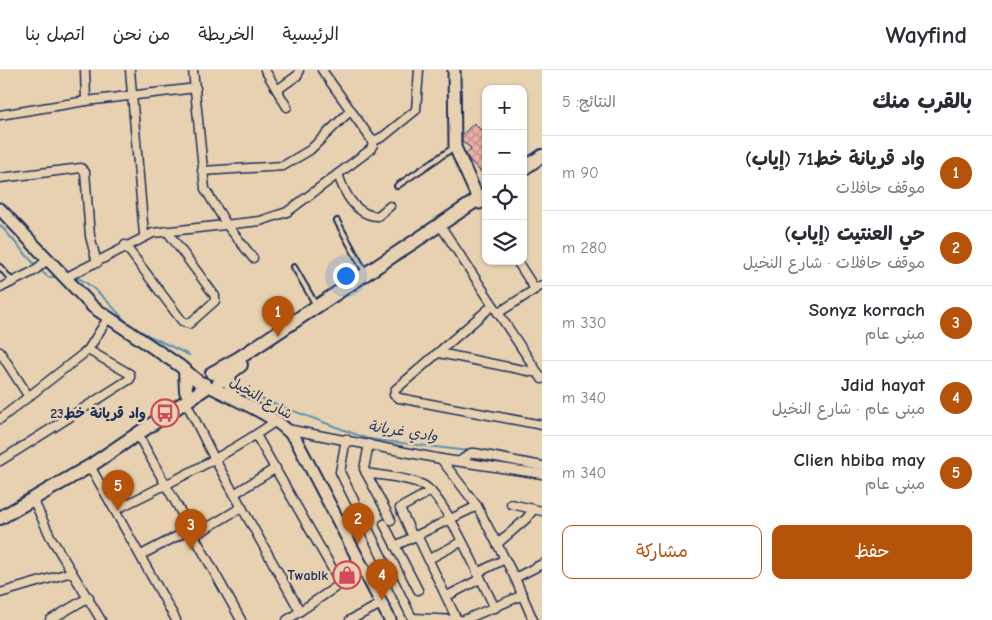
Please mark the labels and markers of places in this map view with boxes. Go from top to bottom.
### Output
pin: 1 [262,296,294,337]
bus stop icon: واد قريانة خط23 [150,398,180,428]
place label: واد قريانة خط23 [50,405,146,422]
pin: 5 [102,470,134,511]
pin: 2 [342,503,374,544]
pin: 3 [175,509,207,550]
pin: 4 [366,559,398,600]
shop icon: Twablk [332,560,362,590]
place label: Twablk [287,567,328,584]

